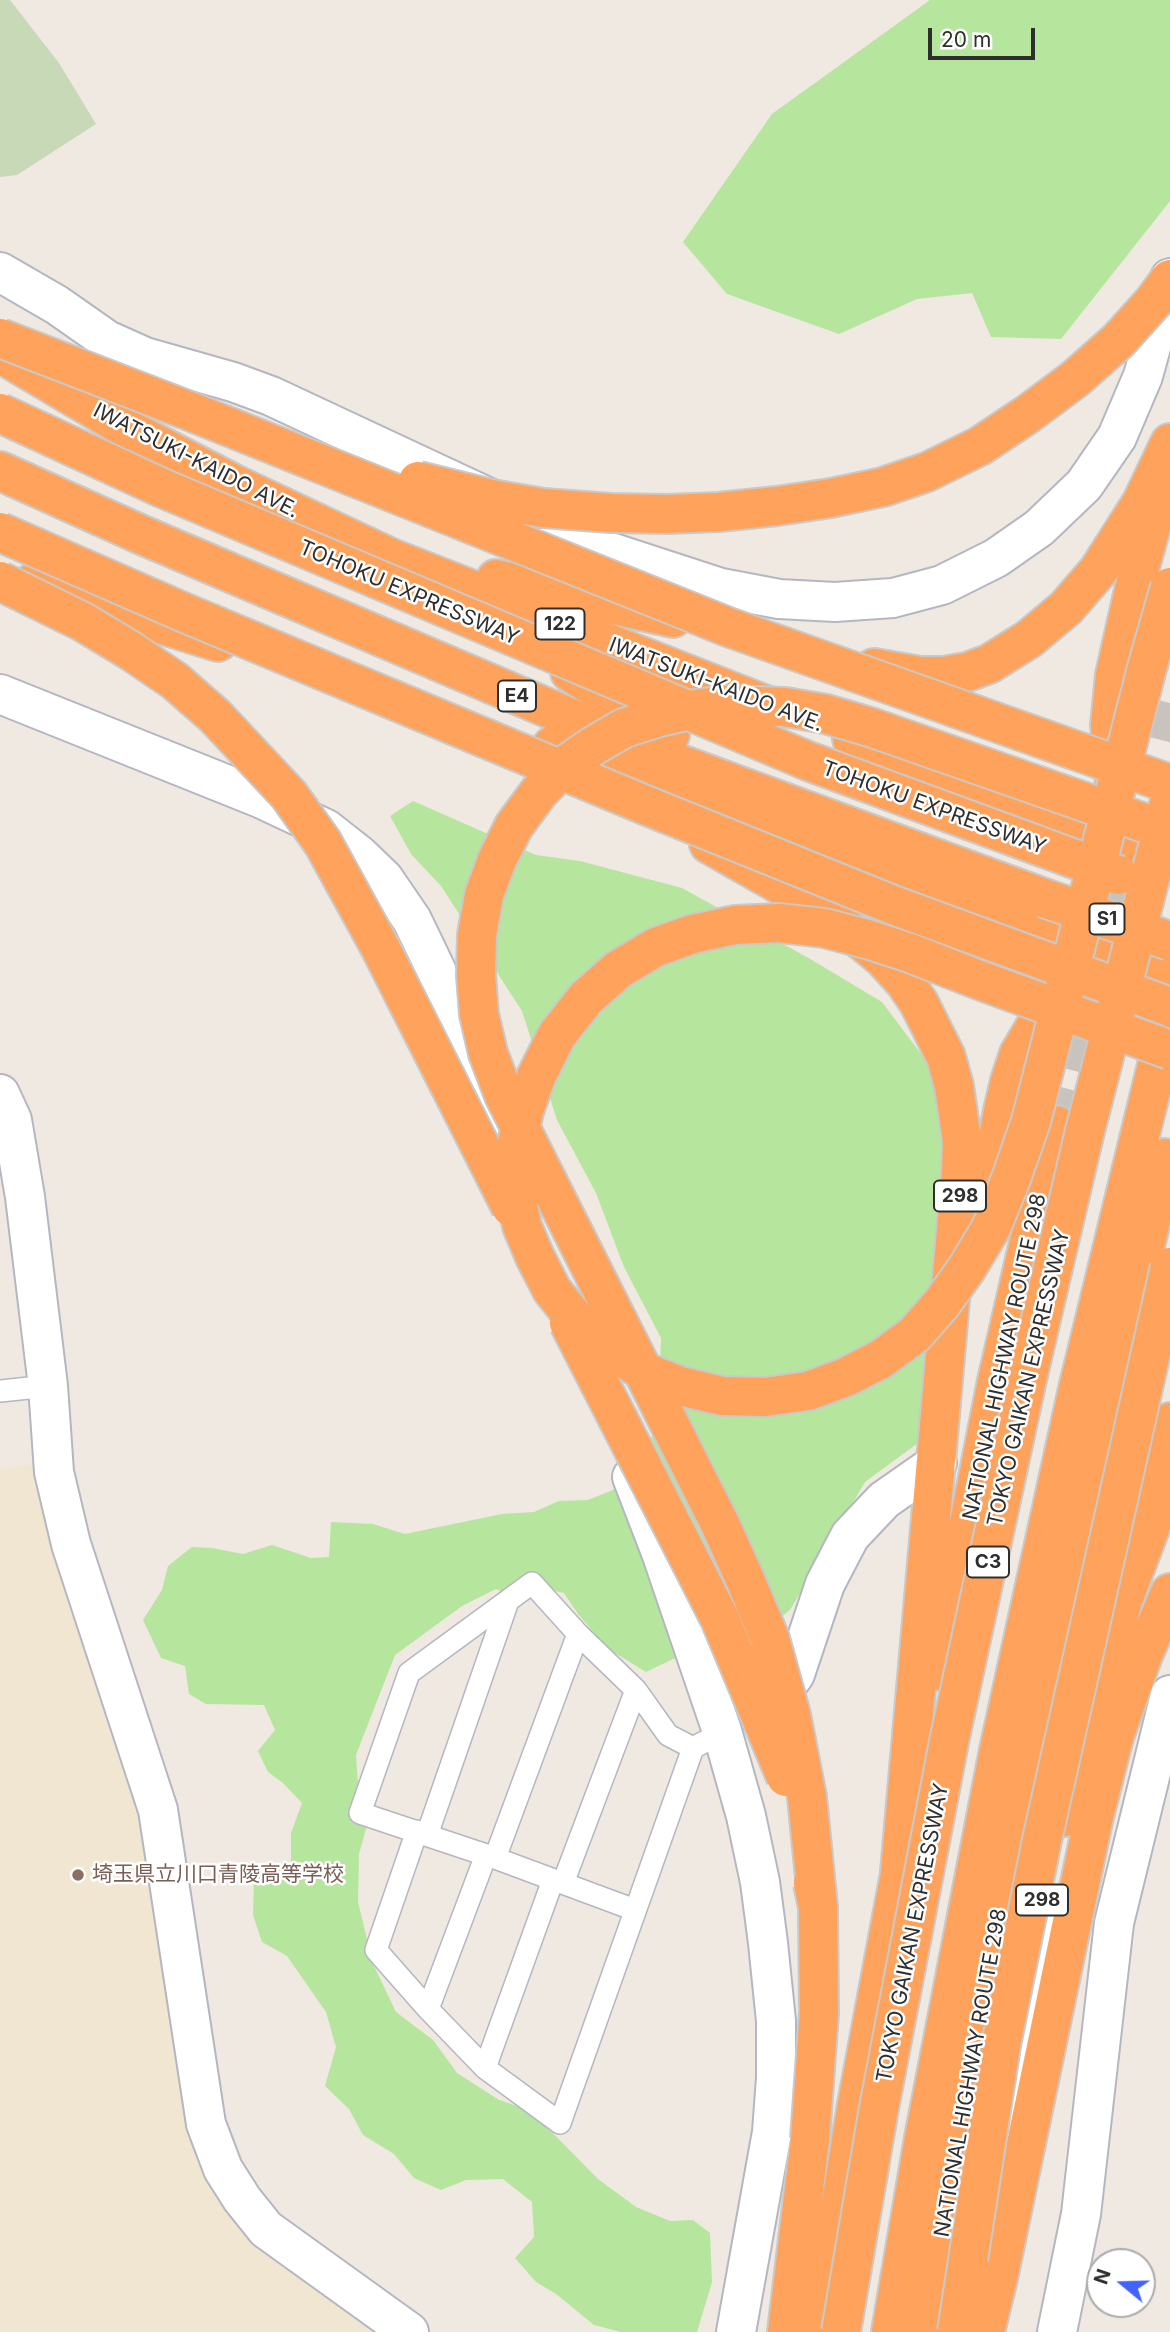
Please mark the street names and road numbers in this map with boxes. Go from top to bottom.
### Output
street label: IWATSUKI-KAIDO AVE. [89,398,303,524]
street label: TOHOKU EXPRESSWAY [295,535,523,651]
road number: 122 [536,608,584,639]
street label: IWATSUKI-KAIDO AVE. [605,632,827,738]
road number: E4 [498,680,536,712]
street label: TOHOKU EXPRESSWAY [819,756,1049,860]
road number: S1 [1090,903,1124,934]
road number: 298 [934,1180,986,1212]
street label: NATIONAL HIGHWAY ROUTE 298 [958,1191,1052,1523]
street label: TOKYO GAIKAN EXPRESSWAY [982,1227,1076,1529]
road number: C3 [967,1546,1009,1578]
street label: TOKYO GAIKAN EXPRESSWAY [872,1781,954,2085]
road number: 298 [1016,1884,1068,1916]
street label: NATIONAL HIGHWAY ROUTE 298 [930,1907,1012,2239]

